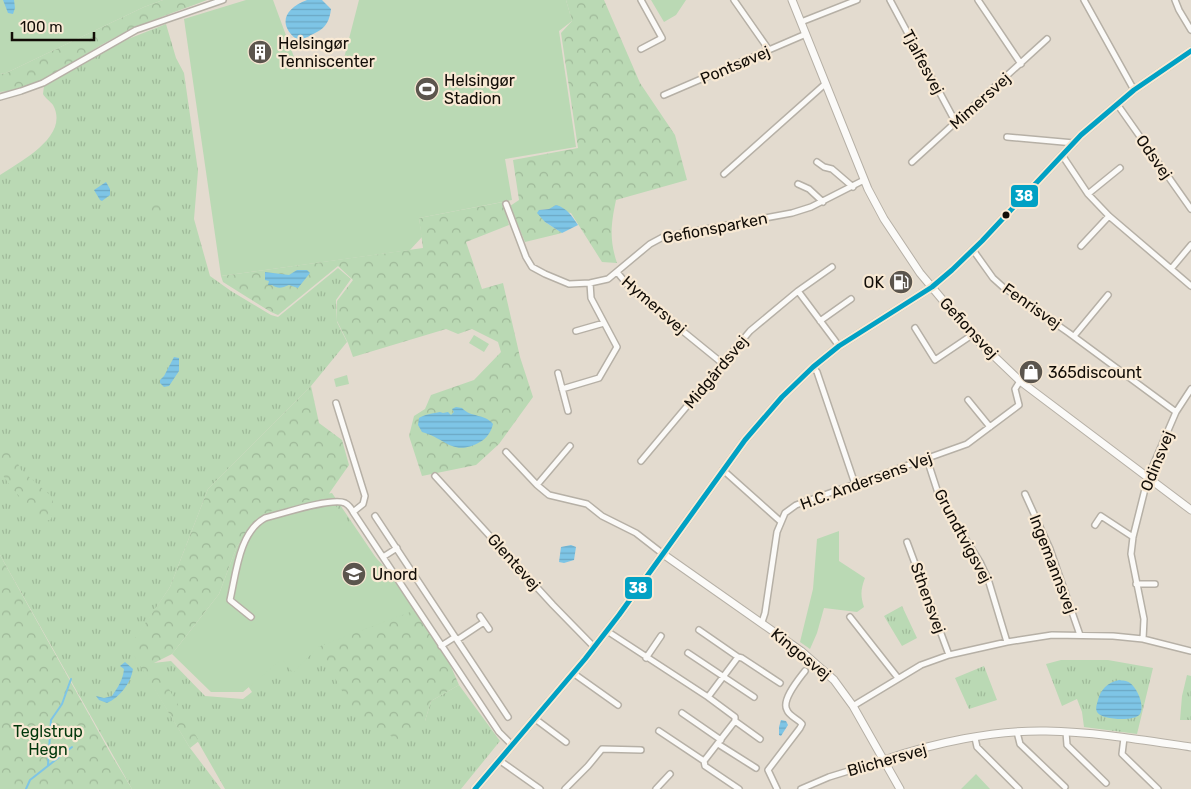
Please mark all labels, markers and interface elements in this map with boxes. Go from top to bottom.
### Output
scale bar [12,10,95,42]
text: 100 m [20,18,62,36]
street label: Tjalfesvej [898,26,948,98]
place label: Helsingør Tenniscenter [278,34,375,71]
building icon: Helsingør Tenniscenter [247,39,273,65]
street label: Pontsøvej [697,42,773,88]
street label: Mimersvej [946,69,1014,133]
place label: Helsingør Stadion [444,71,515,108]
sports icon: Helsingør Stadion [414,76,440,102]
street label: Odsvej [1132,131,1176,183]
line badge: 38 [1010,184,1039,208]
text: 38 [1015,188,1033,205]
street label: Gefionsparken [661,209,769,247]
unlabelled marker [1001,210,1011,220]
fuel station icon: OK [888,269,914,295]
street label: Hymersvej [618,272,690,338]
place label: OK [864,273,884,292]
street label: Fenrisvej [999,279,1065,333]
street label: Gefionsvej [936,293,1002,363]
street label: Midgårdsvej [680,332,752,412]
shop icon: 365discount [1018,359,1044,385]
place label: 365discount [1048,363,1142,382]
street label: Odinsvej [1136,428,1178,494]
street label: H.C. Andersens Vej [797,448,935,514]
street label: Grundtvigsvej [930,486,996,586]
street label: Ingemannsvej [1025,512,1081,616]
street label: Glentevej [484,530,544,594]
street label: Sthensvej [906,560,950,636]
school or university icon: Unord [341,561,367,587]
place label: Unord [372,565,418,584]
line badge: 38 [624,576,653,600]
text: 38 [629,580,647,597]
street label: Kingosvej [767,624,835,684]
park label: Teglstrup Hegn [13,722,83,759]
street label: Blichersvej [845,740,929,780]

